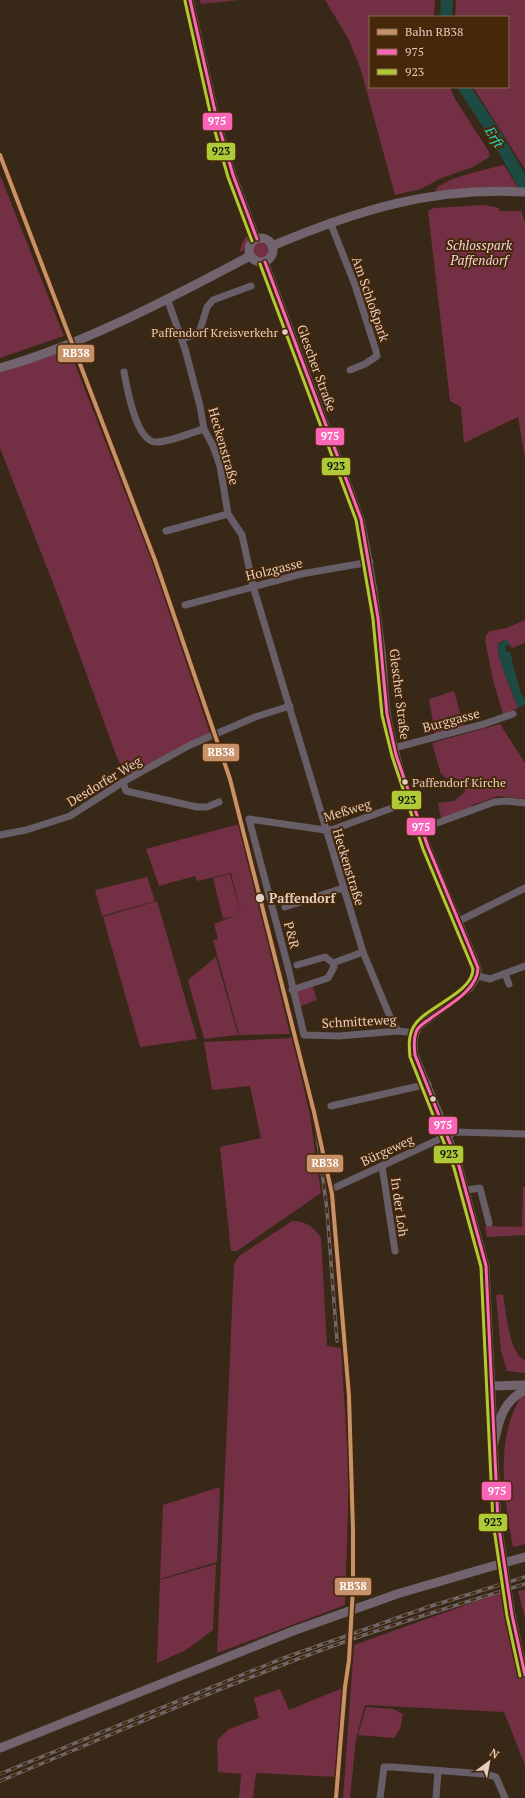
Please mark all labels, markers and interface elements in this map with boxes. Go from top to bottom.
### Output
legend [369,16,509,88]
text: Bahn RB38 [405,24,463,39]
text: 975 [405,44,424,59]
text: 923 [405,64,424,79]
line badge: 975 [202,112,233,131]
text: 975 [208,114,226,128]
water label: Erft [481,122,509,152]
line badge: 923 [206,142,236,161]
text: 923 [212,144,230,158]
park label: Schlosspark Paffendorf [446,236,513,269]
street label: Am Schloßpark [348,254,394,344]
street label: Glescher Straße [293,322,341,414]
place label: Paffendorf Kreisverkehr [151,325,278,340]
marker: Paffendorf Kreisverkehr [280,327,290,337]
line badge: RB38 [57,344,95,363]
text: RB38 [62,346,90,360]
street label: Heckenstraße [204,405,244,487]
line badge: 975 [315,427,345,446]
text: 975 [321,429,339,443]
line badge: 923 [321,457,351,476]
text: 923 [327,459,345,473]
street label: Holzgasse [244,553,304,585]
street label: Glescher Straße [385,647,415,741]
street label: Burggasse [420,704,482,736]
line badge: RB38 [202,743,240,762]
text: RB38 [207,745,235,759]
street label: Desdorfer Weg [63,751,145,810]
place label: Paffendorf Kirche [412,775,506,790]
marker: Paffendorf Kirche [400,777,410,787]
line badge: 923 [391,790,422,810]
text: 923 [398,793,416,807]
street label: Meßweg [321,794,373,826]
line badge: 975 [406,817,436,836]
text: 975 [412,820,430,834]
street label: Heckenstraße [329,826,369,908]
place label: Paffendorf [269,889,336,907]
marker: Paffendorf [254,892,266,904]
street label: P&R [280,919,304,951]
street label: Schmitteweg [321,1010,397,1032]
unlabelled marker [428,1094,438,1104]
line badge: 975 [428,1116,458,1135]
text: 975 [434,1118,452,1132]
street label: Bürgeweg [358,1130,417,1170]
line badge: 923 [433,1145,464,1164]
text: 923 [440,1147,458,1161]
line badge: RB38 [306,1154,344,1173]
text: RB38 [311,1156,339,1170]
street label: In der Loh [387,1176,413,1238]
line badge: 975 [481,1481,512,1501]
text: 975 [488,1484,506,1498]
line badge: 923 [478,1513,508,1532]
text: 923 [484,1515,502,1529]
line badge: RB38 [334,1577,372,1596]
text: RB38 [339,1579,367,1593]
north arrow [469,1742,509,1782]
text: N [487,1745,502,1762]

